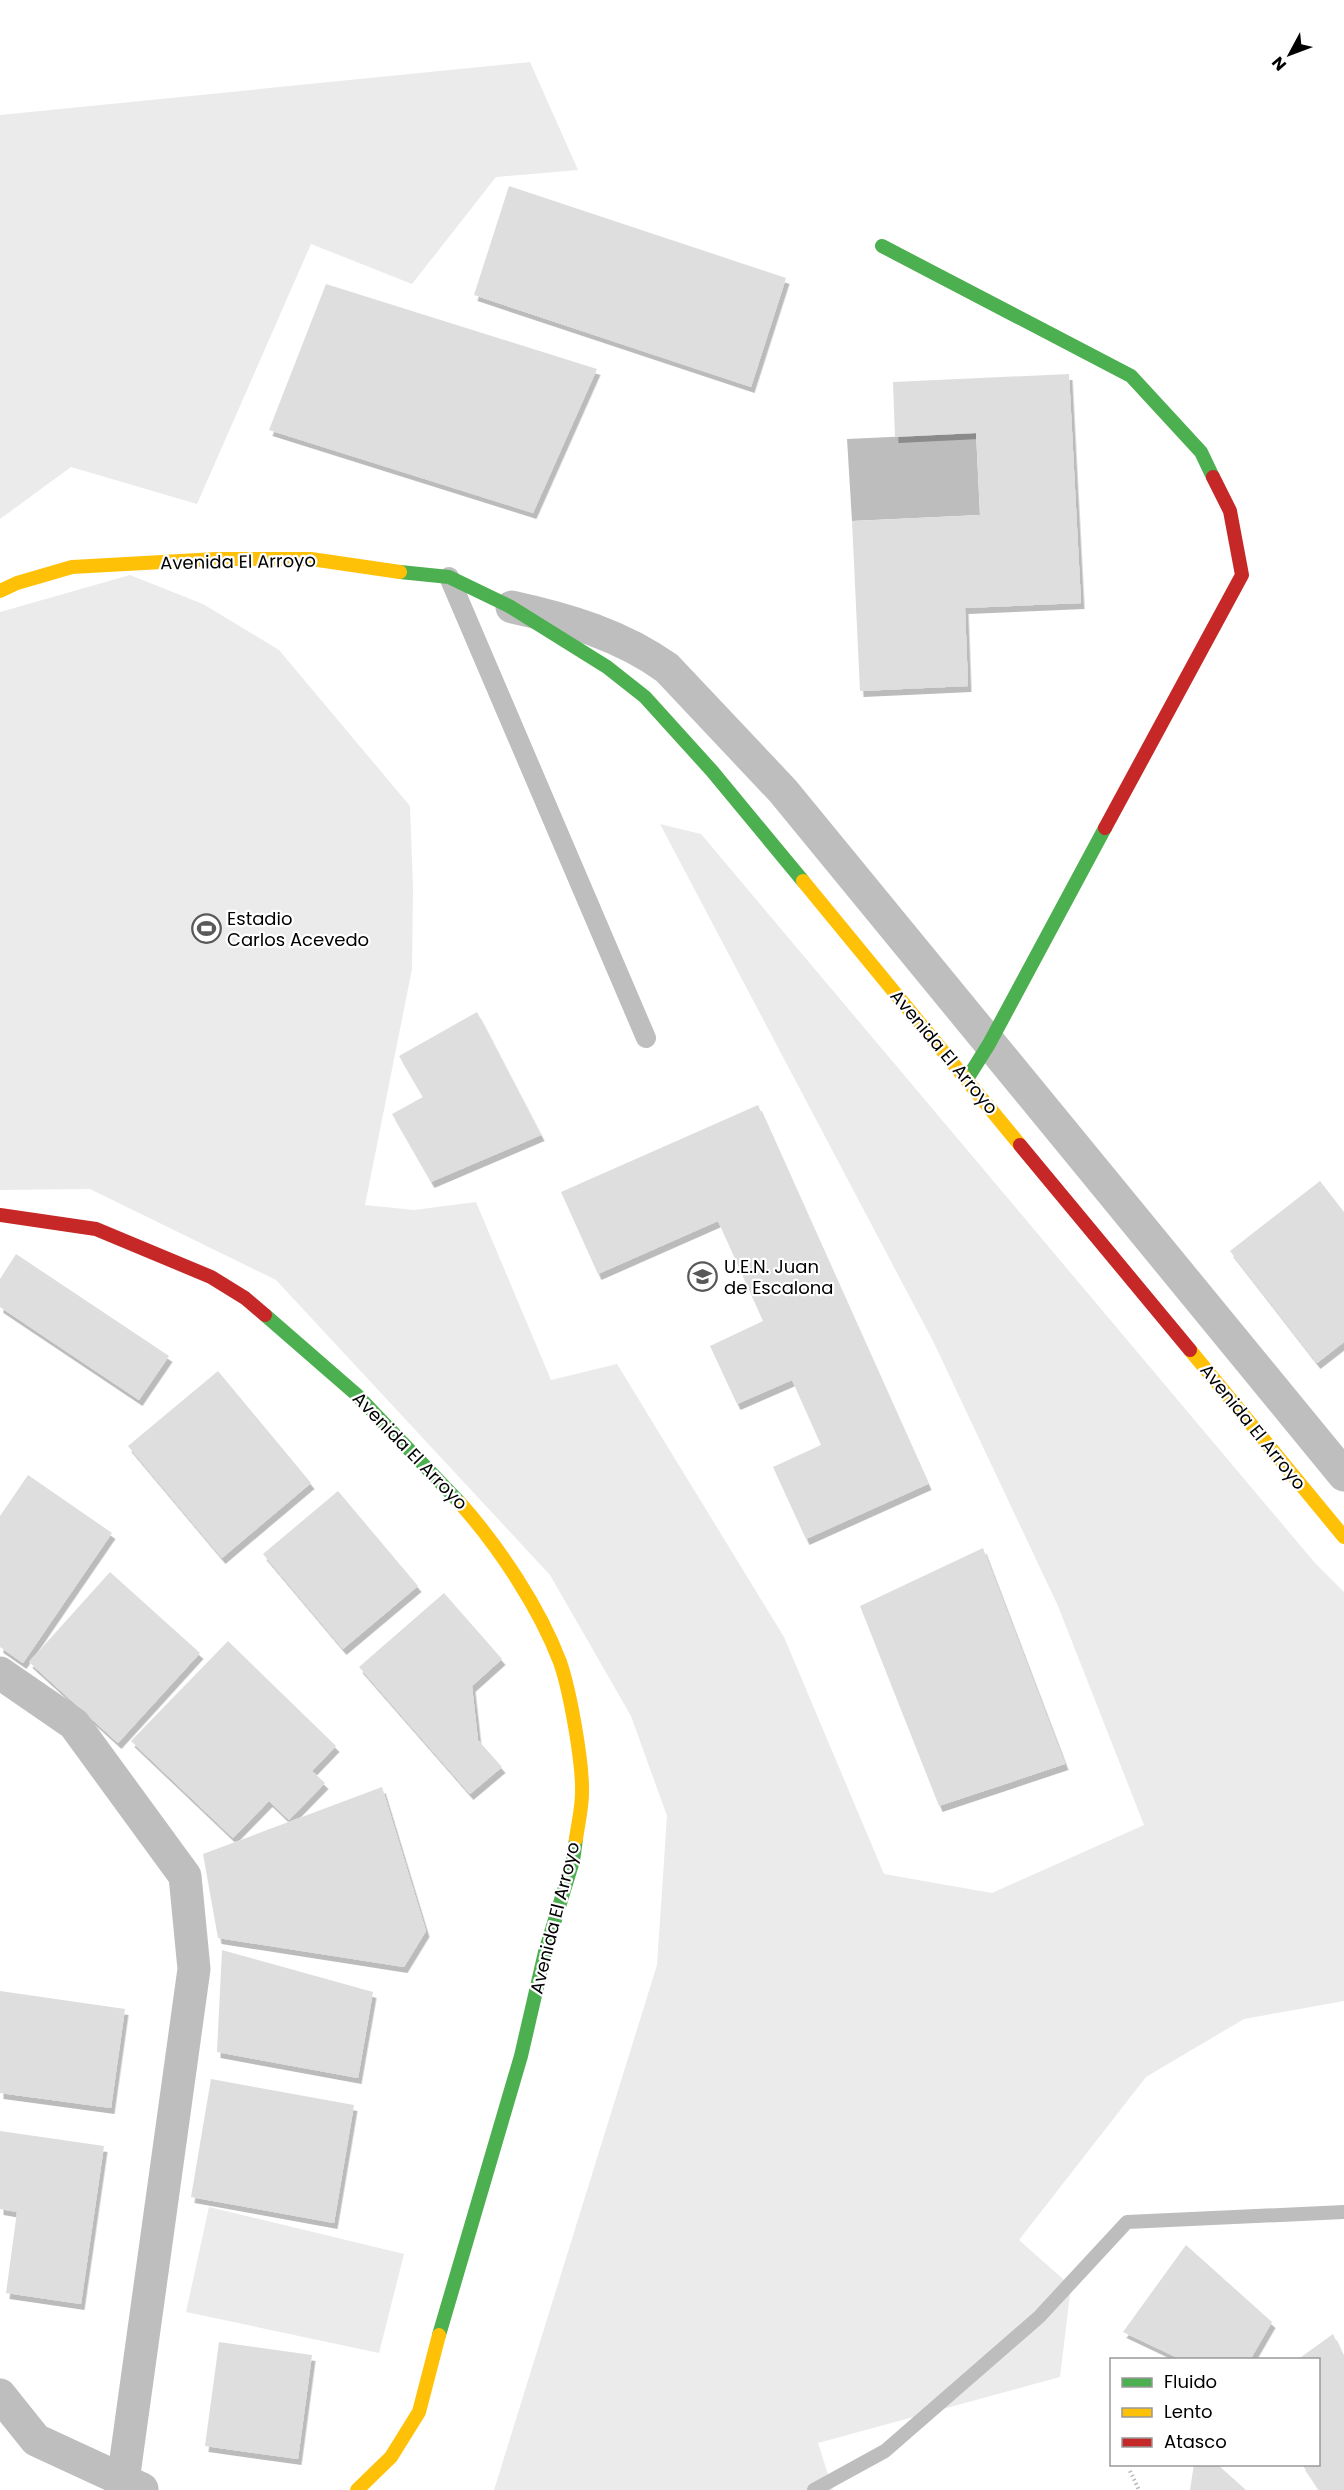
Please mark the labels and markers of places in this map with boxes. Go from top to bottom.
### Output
place label: Estadio Carlos Acevedo [227,906,369,952]
sports icon: Estadio Carlos Acevedo [190,913,222,945]
place label: U.E.N. Juan de Escalona [724,1254,834,1300]
school or university icon: U.E.N. Juan de Escalona [687,1261,719,1293]

